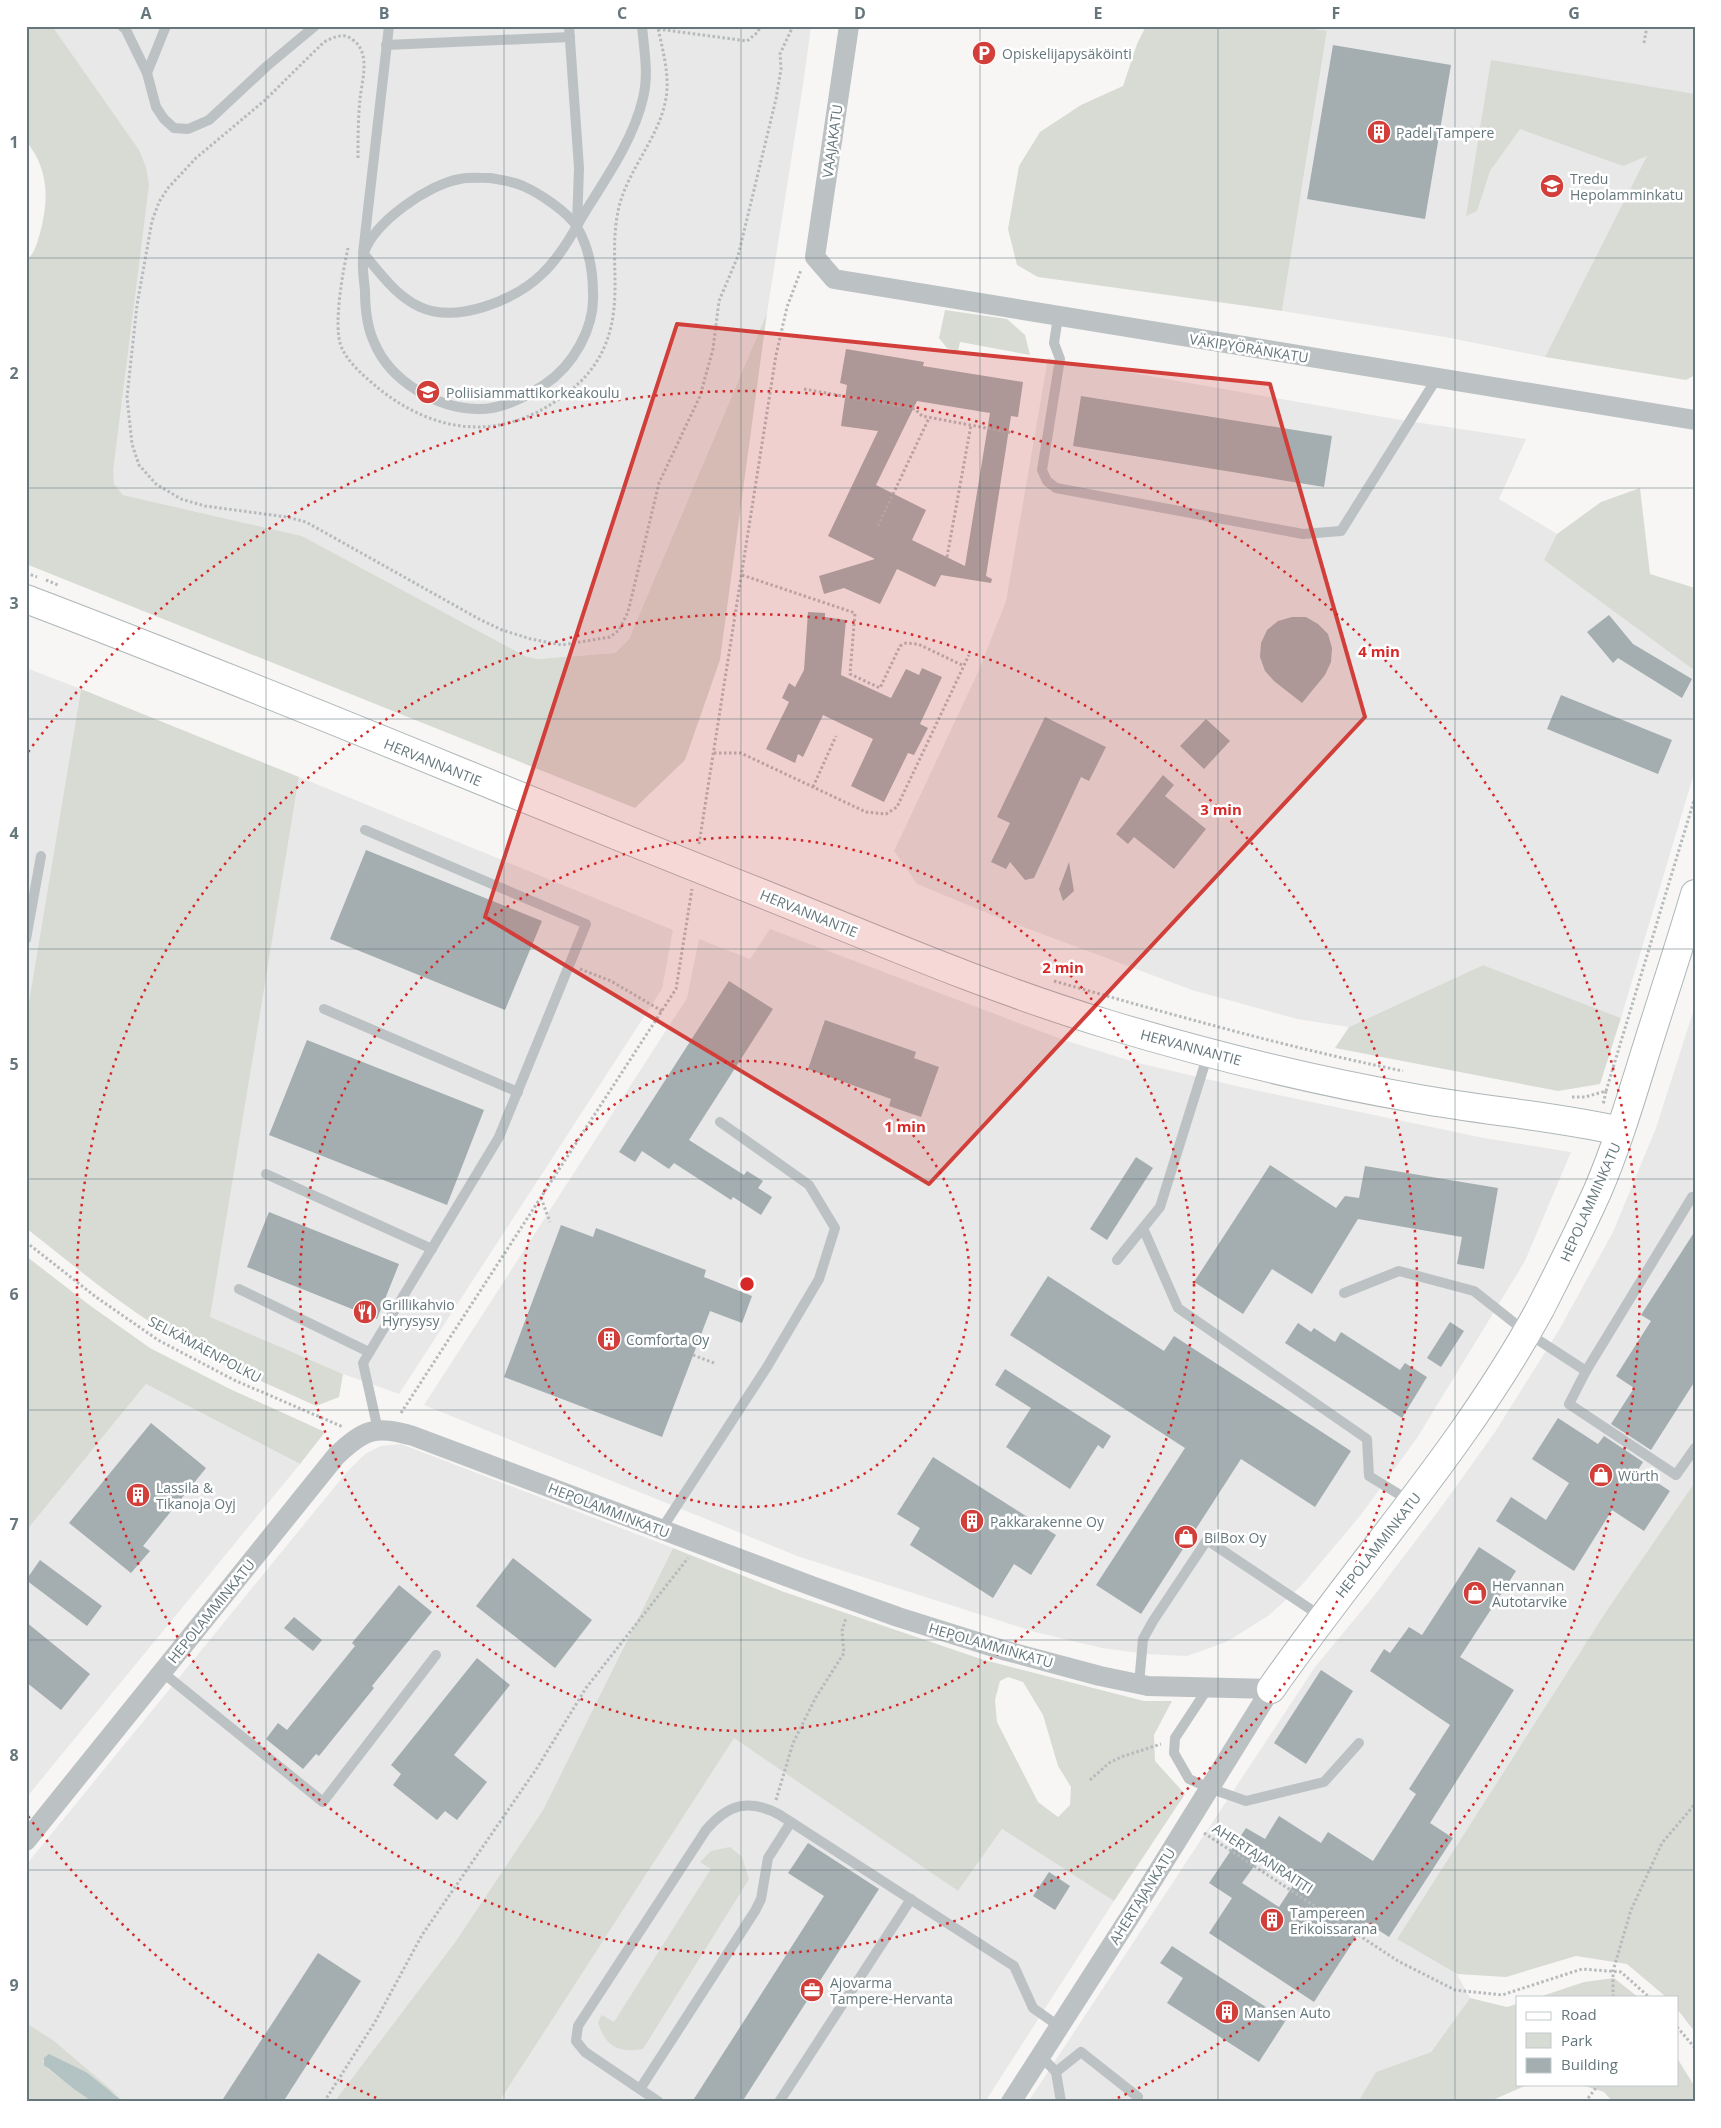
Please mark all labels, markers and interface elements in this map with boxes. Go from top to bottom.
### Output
text: A [140,2,152,24]
text: B [379,2,389,24]
text: C [617,2,627,24]
text: D [854,2,866,24]
text: E [1094,2,1103,24]
text: F [1332,2,1340,24]
text: G [1568,2,1580,24]
parking icon: Opiskelijapysäköinti [971,40,997,66]
place label: Opiskelijapysäköinti [1002,44,1132,63]
street label: VAAJAKATU [817,103,847,179]
building icon: Padel Tampere [1366,119,1392,145]
place label: Padel Tampere [1396,123,1494,142]
text: 1 [9,131,19,153]
place label: Tredu Hepolamminkatu [1570,169,1683,204]
school or university icon: Tredu Hepolamminkatu [1539,173,1565,199]
street label: VÄKIPYÖRÄNKATU [1188,329,1310,367]
text: 2 [9,362,19,384]
school or university icon: Poliisiammattikorkeakoulu [415,379,441,405]
place label: Poliisiammattikorkeakoulu [446,383,620,402]
text: 3 [9,592,19,614]
text: 4 min [1358,641,1400,661]
street label: HERVANNANTIE [381,734,485,790]
text: 3 min [1200,799,1242,819]
text: 4 [9,822,19,844]
street label: HERVANNANTIE [757,885,861,941]
text: 2 min [1042,957,1084,977]
street label: HERVANNANTIE [1138,1024,1244,1070]
text: 5 [9,1053,19,1075]
text: 1 min [884,1116,926,1136]
street label: HEPOLAMMINKATU [1555,1139,1625,1265]
centre of rings [738,1275,756,1293]
text: 6 [9,1283,19,1305]
place label: Grillikahvio Hyrysysy [382,1295,455,1330]
restaurant icon: Grillikahvio Hyrysysy [352,1299,378,1325]
street label: SELKÄMÄENPOLKU [145,1311,265,1387]
building icon: Comforta Oy [596,1326,622,1352]
place label: Comforta Oy [626,1330,710,1349]
shop icon: Würth [1588,1462,1614,1488]
place label: Würth [1618,1466,1659,1485]
place label: Lassila & Tikanoja Oyj [156,1478,236,1513]
street label: HEPOLAMMINKATU [546,1478,672,1542]
building icon: Lassila & Tikanoja Oyj [125,1482,151,1508]
street label: HEPOLAMMINKATU [1331,1488,1425,1602]
building icon: Pakkarakenne Oy [959,1508,985,1534]
place label: Pakkarakenne Oy [990,1512,1105,1531]
text: 7 [9,1513,19,1535]
shop icon: BilBox Oy [1173,1524,1199,1550]
place label: BilBox Oy [1204,1528,1267,1547]
street label: HEPOLAMMINKATU [163,1555,259,1667]
place label: Hervannan Autotarvike [1492,1576,1567,1611]
shop icon: Hervannan Autotarvike [1462,1580,1488,1606]
street label: HEPOLAMMINKATU [927,1618,1055,1672]
text: 8 [9,1744,19,1766]
street label: AHERTAJANRAITTI [1209,1818,1317,1898]
street label: AHERTAJANKATU [1105,1844,1179,1948]
place label: Tampereen Erikoissarana [1290,1903,1377,1938]
building icon: Tampereen Erikoissarana [1259,1907,1285,1933]
place label: Ajovarma Tampere-Hervanta [830,1973,953,2008]
text: 9 [9,1974,19,1996]
office icon: Ajovarma Tampere-Hervanta [799,1977,825,2003]
legend [1516,1996,1678,2086]
building icon: Mansen Auto [1214,1999,1240,2025]
place label: Mansen Auto [1244,2003,1331,2022]
text: Road [1561,2004,1597,2024]
text: Park [1561,2030,1592,2050]
text: Building [1561,2054,1618,2074]

